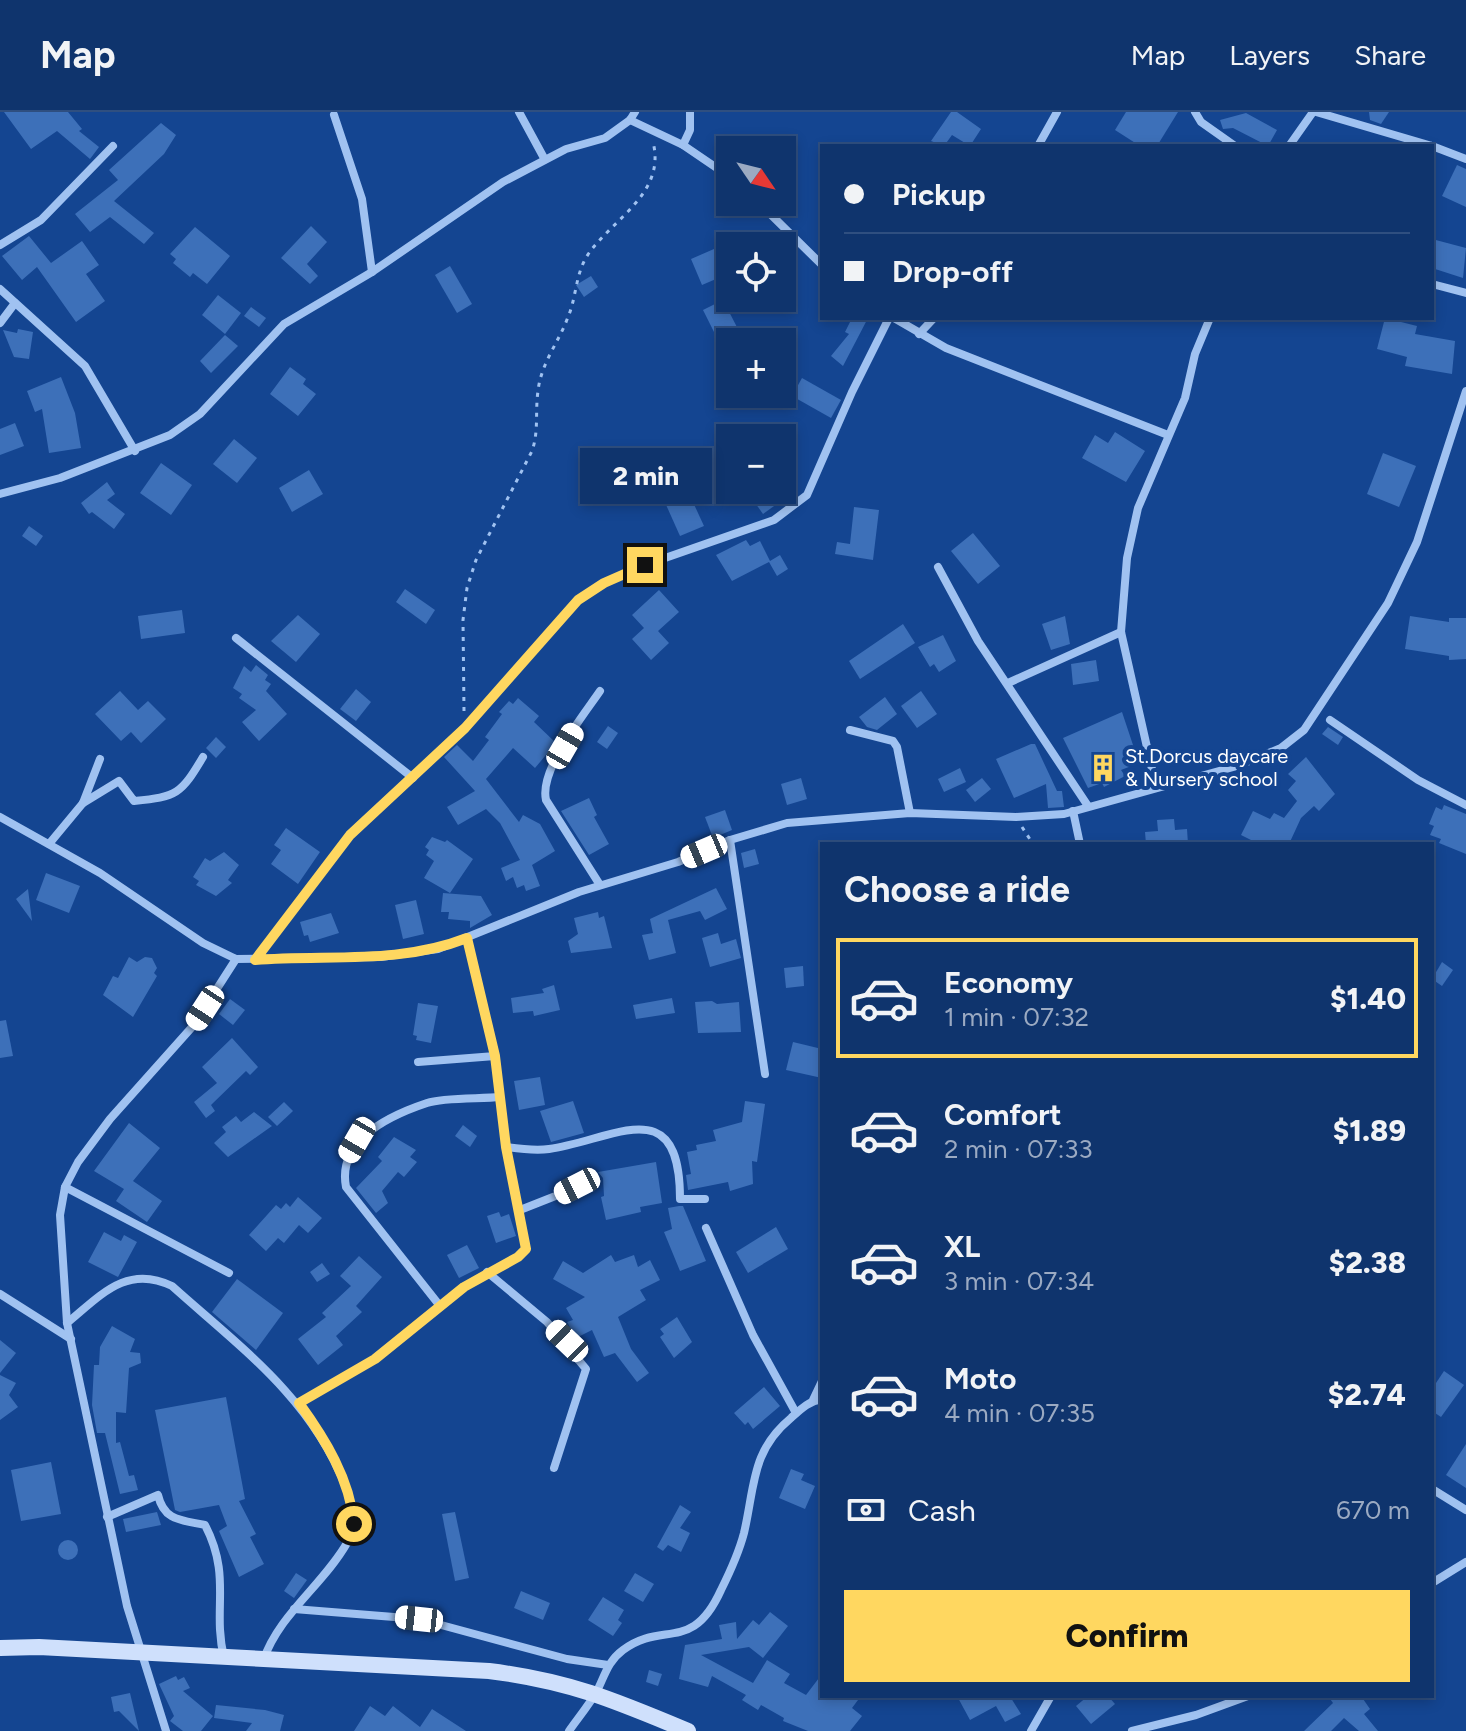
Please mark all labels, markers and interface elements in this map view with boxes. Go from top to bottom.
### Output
text: Map [40,32,116,78]
text: Map [1131,38,1185,72]
text: Layers [1229,38,1310,72]
text: Share [1354,38,1426,72]
north arrow [716,136,796,216]
map controls [716,136,796,504]
text: Pickup [892,176,986,213]
button: locate [716,232,796,312]
text: Drop-off [892,253,1013,290]
button: + [716,328,796,408]
button: − [716,424,796,504]
callout: 2 min [579,449,711,505]
text: 2 min [613,460,679,492]
route end [627,547,663,583]
car [543,719,587,773]
place label: St.Dorcus daycare & Nursery school [1125,744,1288,791]
building icon: St.Dorcus daycare & Nursery school [1088,753,1118,783]
car [677,831,731,871]
text: Choose a ride [844,868,1070,911]
icon: car [848,962,920,1034]
text: Economy [944,964,1073,1001]
text: $1.40 [1330,980,1406,1017]
car [182,981,228,1035]
text: 1 min · 07:32 [944,1001,1089,1033]
icon: car [848,1094,920,1166]
text: Comfort [944,1096,1062,1133]
text: $1.89 [1333,1112,1406,1149]
car [335,1113,379,1167]
text: 2 min · 07:33 [944,1133,1093,1165]
car [550,1164,604,1208]
icon: car [848,1226,920,1298]
text: XL [944,1228,980,1265]
text: $2.38 [1329,1244,1406,1281]
text: 3 min · 07:34 [944,1265,1094,1297]
car [541,1316,593,1366]
icon: car [848,1358,920,1430]
text: Moto [944,1360,1016,1397]
text: $2.74 [1328,1376,1406,1413]
text: 4 min · 07:35 [944,1397,1095,1429]
icon: cash [844,1488,888,1532]
text: Cash [908,1492,976,1529]
text: 670 m [1336,1494,1410,1526]
route start [336,1506,372,1542]
button: Confirm [844,1590,1410,1682]
car [394,1605,444,1633]

